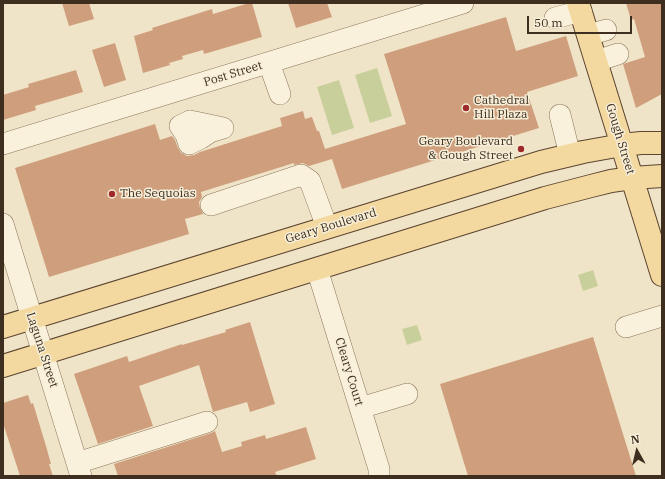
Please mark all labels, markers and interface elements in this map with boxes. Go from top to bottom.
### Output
scale bar [529,8,634,34]
text: 50 m [534,15,563,30]
street label: Post Street [202,58,264,90]
place label: Cathedral Hill Plaza [474,94,529,122]
street label: Gough Street [602,102,638,176]
marker: Cathedral Hill Plaza [461,103,471,113]
place label: Geary Boulevard & Gough Street [419,135,513,163]
marker: Geary Boulevard & Gough Street [516,144,526,154]
place label: The Sequoias [120,187,196,201]
marker: The Sequoias [107,189,117,199]
street label: Geary Boulevard [284,205,378,247]
street label: Laguna Street [23,311,61,389]
street label: Cleary Court [332,336,366,408]
north arrow [617,431,657,471]
text: N [630,432,641,447]

